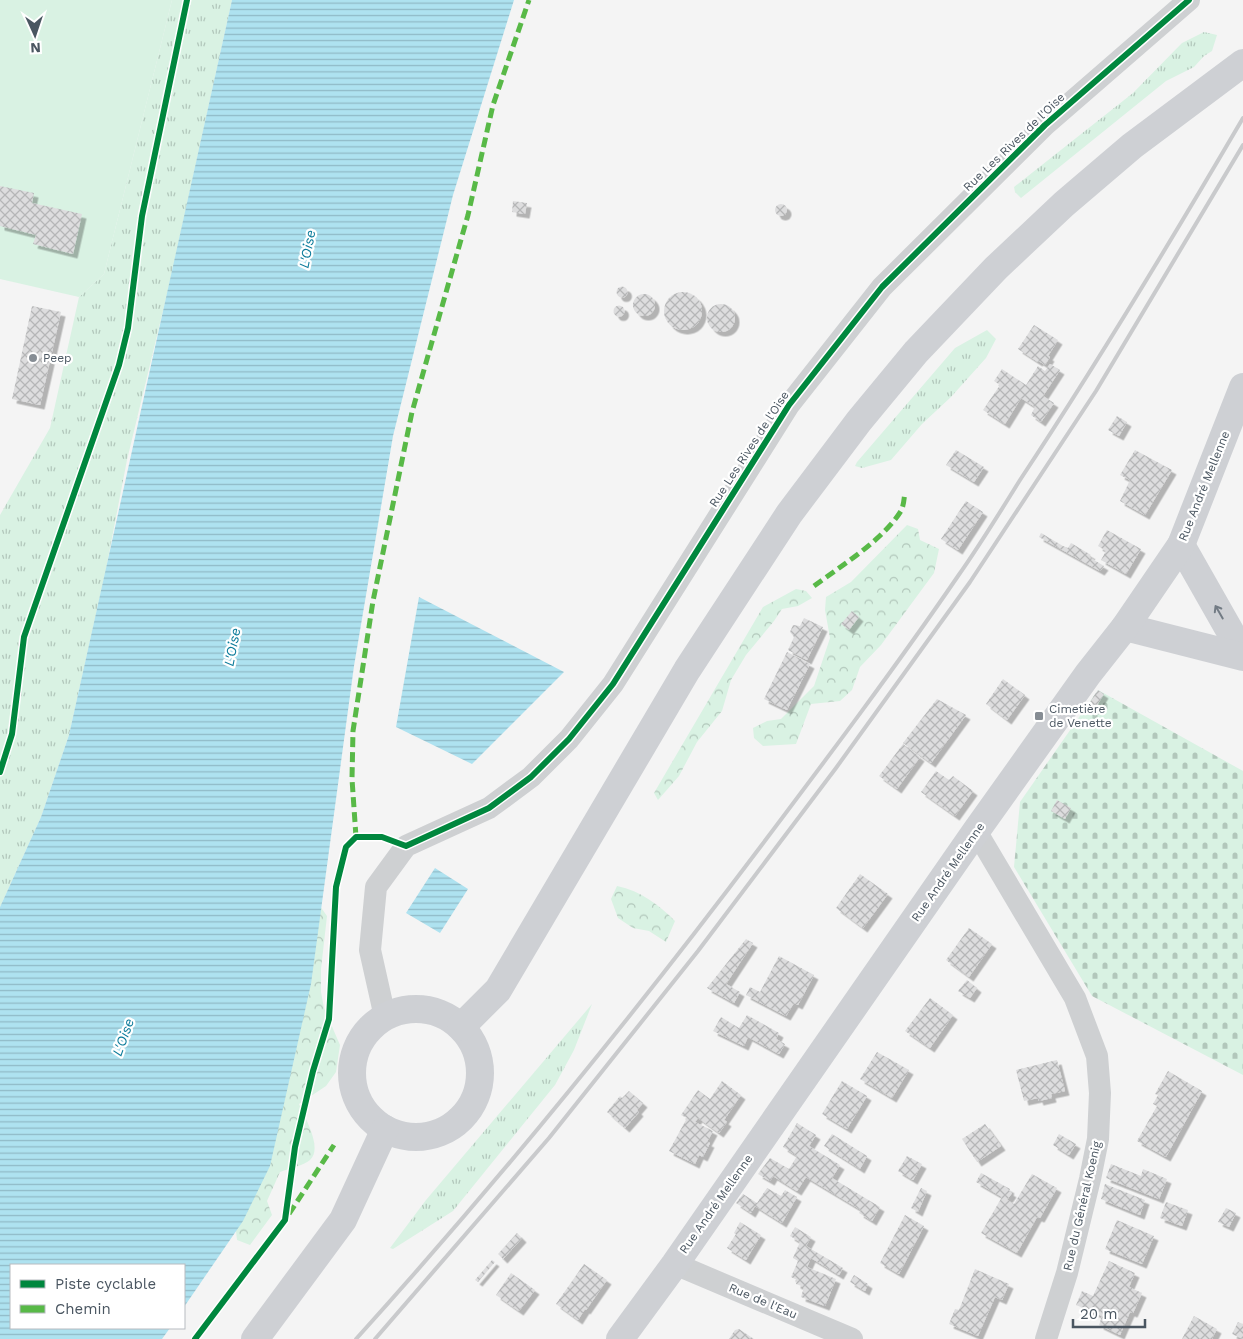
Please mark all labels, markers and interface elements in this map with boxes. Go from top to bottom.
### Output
north arrow [10,10,60,60]
text: N [30,40,41,56]
street label: Rue Les Rives de l'Oise [960,90,1068,194]
water label: L'Oise [295,228,319,270]
place label: Peep [43,351,72,365]
marker: Peep [27,352,39,364]
street label: Rue Les Rives de l'Oise [706,388,792,510]
street label: Rue André Mellenne [1175,429,1233,543]
one-way arrow [1213,605,1223,619]
water label: L'Oise [220,626,244,668]
place label: Cimetière de Venette [1049,702,1112,730]
marker: Cimetière de Venette [1033,710,1045,722]
street label: Rue André Mellenne [909,820,987,924]
water label: L'Oise [109,1016,137,1058]
street label: Rue du Général Koenig [1060,1139,1104,1272]
street label: Rue André Mellenne [677,1152,755,1256]
legend [10,1264,185,1329]
text: Piste cyclable [55,1275,156,1293]
street label: Rue de l'Eau [727,1280,799,1322]
scale bar [1073,1296,1146,1328]
text: Chemin [55,1300,111,1318]
text: 20 m [1080,1305,1118,1323]

